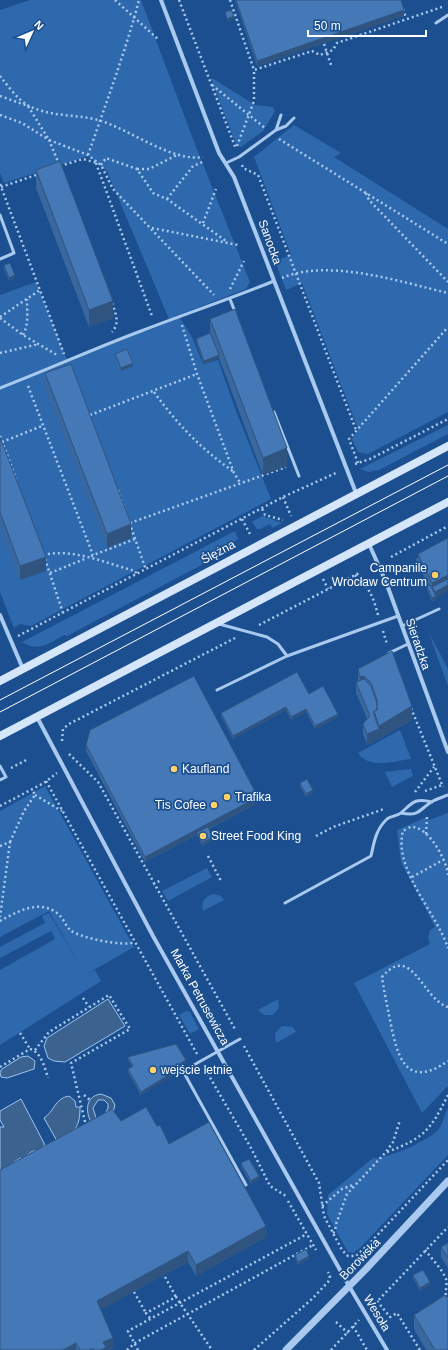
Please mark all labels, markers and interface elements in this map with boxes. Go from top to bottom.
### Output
north arrow [12,12,52,52]
scale bar [308,12,426,38]
text: N [32,18,46,32]
text: 50 m [314,19,341,33]
street label: Sanocka [255,218,285,267]
street label: Ślężna [198,536,238,567]
place label: Campanile Wrocław Centrum [332,561,427,589]
marker: Campanile Wrocław Centrum [430,570,440,580]
street label: Sieradzka [403,616,433,672]
place label: Kaufland [182,762,229,776]
marker: Kaufland [169,764,179,774]
place label: Trafika [235,790,272,804]
marker: Trafika [222,792,232,802]
place label: Tis Cofee [155,798,206,812]
marker: Tis Cofee [209,800,219,810]
place label: Street Food King [211,829,301,843]
marker: Street Food King [198,831,208,841]
street label: Marka Petrusewicza [168,946,232,1048]
place label: wejście letnie [160,1063,233,1077]
marker: wejście letnie [148,1065,158,1075]
street label: Borowska [337,1235,384,1283]
street label: Wesoła [361,1292,393,1334]

